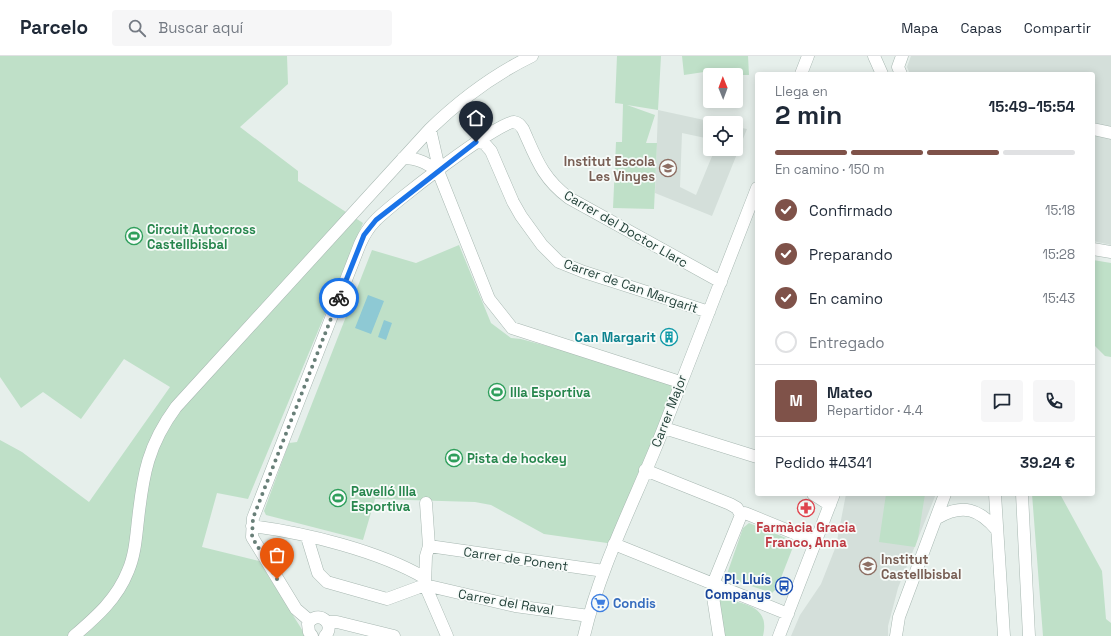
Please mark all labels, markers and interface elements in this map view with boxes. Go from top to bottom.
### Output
search box [112,10,392,46]
text: Parcelo [20,15,88,40]
icon: search [126,17,148,39]
text: Buscar aquí [158,18,243,37]
text: Mapa [901,19,938,37]
text: Capas [960,19,1002,37]
text: Compartir [1024,19,1091,37]
north arrow [703,68,743,108]
map controls [703,68,743,156]
text: Llega en [775,83,828,100]
text: 15:49–15:54 [988,97,1075,116]
text: 2 min [775,98,842,132]
pin [459,101,493,142]
icon: home [465,107,487,129]
button: locate [703,116,743,156]
place label: Institut Escola Les Vinyes [564,153,655,185]
school or university icon: Institut Escola Les Vinyes [658,158,678,178]
text: En camino · 150 m [775,161,884,178]
street label: Carrer del Doctor Llarc [561,187,691,272]
icon: check [775,199,797,221]
text: Confirmado [809,201,893,220]
text: 15:18 [1045,202,1075,219]
place label: Circuit Autocross Castellbisbal [147,221,256,253]
sports icon: Circuit Autocross Castellbisbal [124,226,144,246]
icon: check [775,243,797,265]
text: Preparando [809,245,893,264]
text: 15:28 [1043,246,1075,263]
street label: Carrer de Can Margarit [561,255,701,317]
courier [319,278,359,318]
icon: bike [328,287,350,309]
icon: check [775,287,797,309]
text: En camino [809,289,883,308]
text: 15:43 [1043,290,1075,307]
building icon: Can Margarit [659,327,679,347]
place label: Can Margarit [575,329,656,346]
text: Entregado [809,333,885,352]
street label: Carrer Major [647,372,691,450]
button: chat [981,380,1023,422]
button: phone [1033,380,1075,422]
sports icon: Illa Esportiva [487,382,507,402]
text: Mateo [827,383,873,402]
place label: Illa Esportiva [510,384,591,401]
text: M [789,391,803,410]
text: Repartidor · 4.4 [827,402,923,419]
sports icon: Pista de hockey [444,448,464,468]
place label: Pista de hockey [467,450,567,467]
text: Pedido #4341 [775,453,872,472]
text: 39.24 € [1020,453,1075,472]
place label: Pavelló Illa Esportiva [351,483,417,515]
sports icon: Pavelló Illa Esportiva [328,488,348,508]
pharmacy icon: Farmàcia Gracia Franco, Anna [796,498,816,518]
place label: Farmàcia Gracia Franco, Anna [756,519,856,551]
pin [260,538,294,579]
street label: Carrer de Ponent [462,543,570,575]
icon: bag [266,544,288,566]
place label: Institut Castellbisbal [881,551,961,583]
school or university icon: Institut Castellbisbal [858,556,878,576]
place label: Pl. Lluís Companys [705,571,771,603]
bus stop icon: Pl. Lluís Companys [774,576,794,596]
street label: Carrer del Raval [457,585,555,619]
supermarket icon: Condis [590,593,610,613]
place label: Condis [613,595,656,612]

